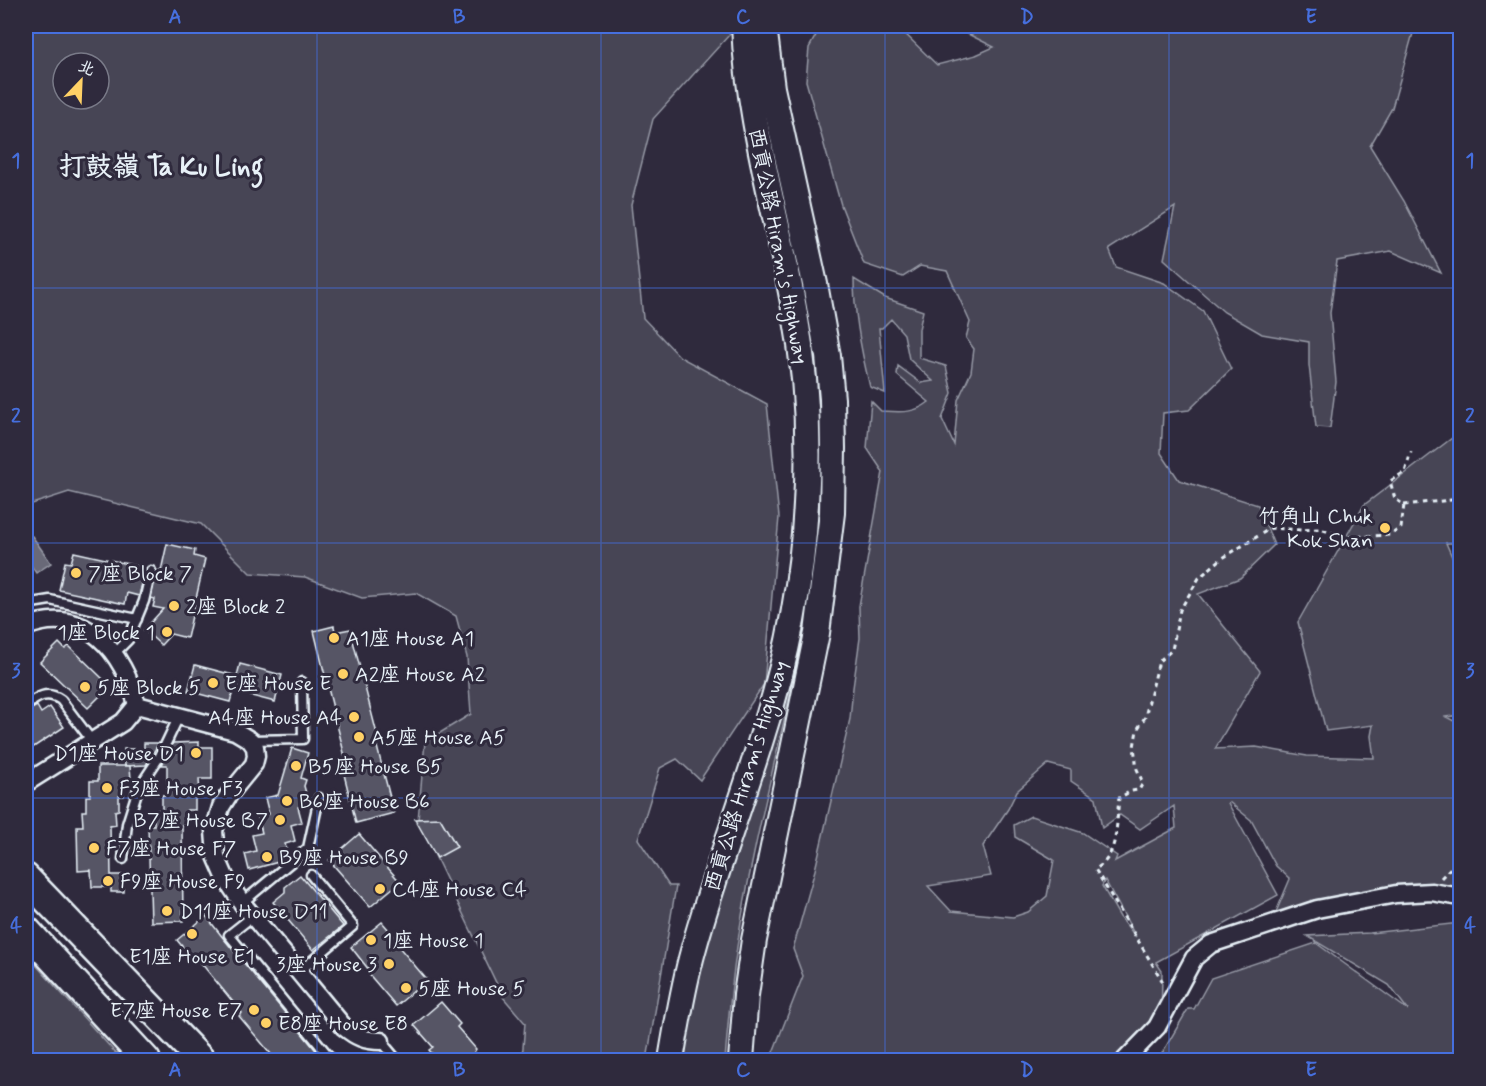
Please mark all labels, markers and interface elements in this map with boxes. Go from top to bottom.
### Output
text: A [168,4,182,31]
text: B [453,4,466,31]
text: C [736,4,751,31]
text: D [1020,4,1034,31]
text: E [1305,4,1317,31]
north arrow [51,51,111,111]
text: 北 [75,56,98,81]
street label: 西貢公路 Hiram's Highway [740,126,815,367]
text: 1 [12,148,20,175]
text: 1 [1466,148,1474,175]
district label: 打鼓嶺 Ta Ku Ling [59,150,263,188]
text: 2 [11,403,21,430]
text: 2 [1465,403,1475,430]
place label: 竹角山 Chuk Kok Shan [1259,503,1373,555]
marker: 竹角山 Chuk Kok Shan [1378,521,1392,535]
place label: 7座 Block 7 [88,560,192,588]
marker: 7座 Block 7 [69,566,83,580]
place label: 2座 Block 2 [186,593,285,621]
marker: 2座 Block 2 [167,599,181,613]
place label: 1座 Block 1 [58,619,155,647]
marker: 1座 Block 1 [160,625,174,639]
place label: A1座 House A1 [346,625,474,653]
marker: A1座 House A1 [327,631,341,645]
street label: 西貢公路 Hiram's Highway [698,657,796,895]
text: 3 [11,658,21,685]
text: 3 [1465,658,1475,685]
place label: A2座 House A2 [355,661,485,689]
marker: A2座 House A2 [336,667,350,681]
place label: E座 House E [225,670,332,698]
place label: 5座 Block 5 [97,674,201,702]
marker: E座 House E [206,676,220,690]
marker: 5座 Block 5 [78,680,92,694]
place label: A4座 House A4 [208,704,342,732]
marker: A4座 House A4 [347,710,361,724]
place label: A5座 House A5 [371,724,506,752]
marker: A5座 House A5 [352,730,366,744]
place label: D1座 House D1 [53,740,184,768]
marker: D1座 House D1 [189,746,203,760]
place label: B5座 House B5 [308,753,442,781]
marker: B5座 House B5 [289,759,303,773]
place label: F3座 House F3 [119,775,243,803]
marker: F3座 House F3 [100,781,114,795]
place label: B6座 House B6 [299,788,430,816]
marker: B6座 House B6 [280,794,294,808]
place label: B7座 House B7 [133,807,268,835]
marker: B7座 House B7 [273,813,287,827]
place label: F7座 House F7 [106,835,236,863]
marker: F7座 House F7 [87,841,101,855]
place label: B9座 House B9 [279,844,409,872]
marker: B9座 House B9 [260,850,274,864]
place label: F9座 House F9 [120,868,245,896]
marker: F9座 House F9 [101,874,115,888]
place label: C4座 House C4 [392,876,527,904]
marker: C4座 House C4 [373,882,387,896]
place label: D11座 House D11 [179,898,328,926]
marker: D11座 House D11 [160,904,174,918]
text: 4 [10,913,22,940]
text: 4 [1464,913,1476,940]
marker: E1座 House E1 [185,927,199,941]
place label: 1座 House 1 [383,927,484,955]
marker: 1座 House 1 [364,933,378,947]
place label: E1座 House E1 [129,943,255,971]
place label: 3座 House 3 [276,951,378,979]
marker: 3座 House 3 [382,957,396,971]
place label: 5座 House 5 [418,975,525,1003]
marker: 5座 House 5 [399,981,413,995]
place label: E7座 House E7 [110,997,242,1025]
marker: E7座 House E7 [247,1003,261,1017]
place label: E8座 House E8 [278,1010,408,1038]
marker: E8座 House E8 [259,1016,273,1030]
text: A [168,1057,182,1084]
text: B [453,1057,466,1084]
text: C [736,1057,751,1084]
text: D [1020,1057,1034,1084]
text: E [1305,1057,1317,1084]

